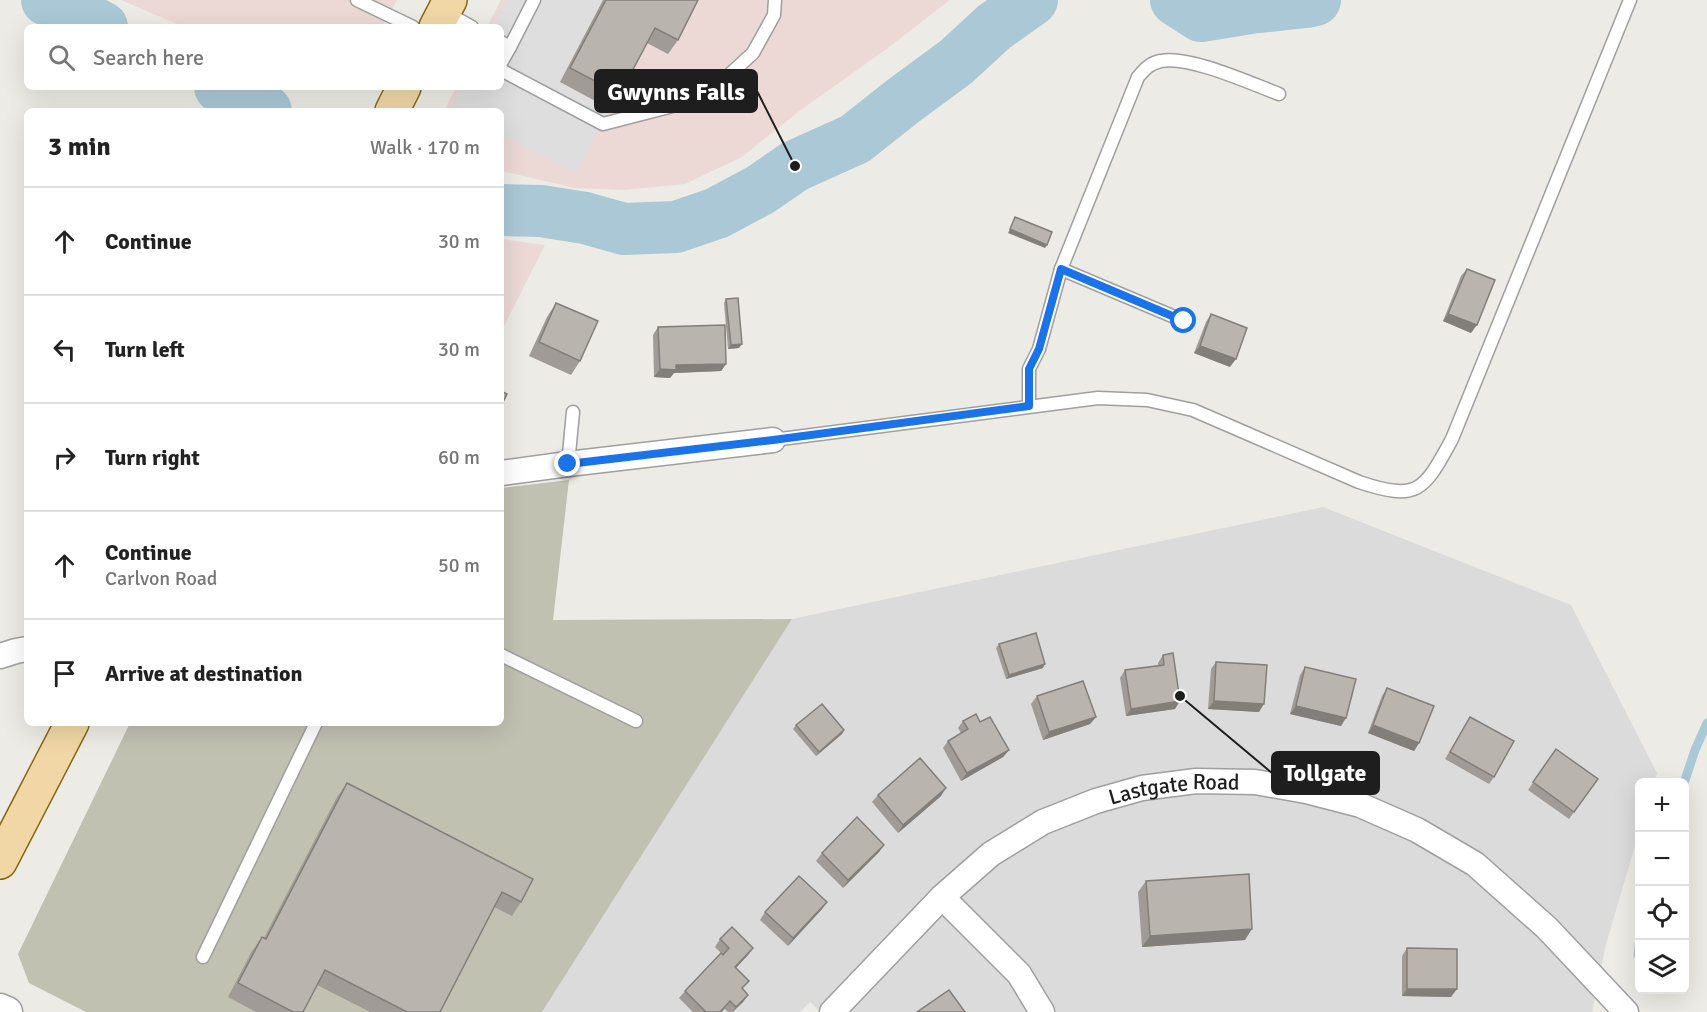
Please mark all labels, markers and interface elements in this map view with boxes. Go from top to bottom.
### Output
search box [24,24,504,90]
icon: search [45,41,78,74]
text: Search here [93,44,204,71]
callout: Gwynns Falls [595,70,757,112]
text: Gwynns Falls [607,77,745,107]
text: 3 min [48,131,111,163]
text: Walk · 170 m [370,135,480,160]
icon: ahead [48,225,81,258]
text: Continue [105,228,192,255]
text: 30 m [438,229,480,254]
route start [1170,307,1196,333]
icon: left [48,333,81,366]
text: Turn left [105,336,185,363]
text: 30 m [438,337,480,362]
icon: right [48,441,81,474]
text: Turn right [105,444,200,471]
text: 60 m [438,445,480,470]
route end [554,450,580,476]
text: Continue [105,539,192,566]
icon: ahead [48,549,81,582]
text: 50 m [438,553,480,578]
text: Carlvon Road [105,566,217,591]
icon: arrive [48,657,81,690]
text: Arrive at destination [105,660,302,687]
callout: Tollgate [1272,752,1379,794]
text: Tollgate [1283,758,1367,788]
street label: Lastgate Road [1105,768,1240,811]
map controls [1635,778,1689,994]
button: + [1635,778,1689,832]
button: − [1635,832,1689,886]
button: locate [1635,886,1689,940]
button: layers [1635,940,1689,994]

